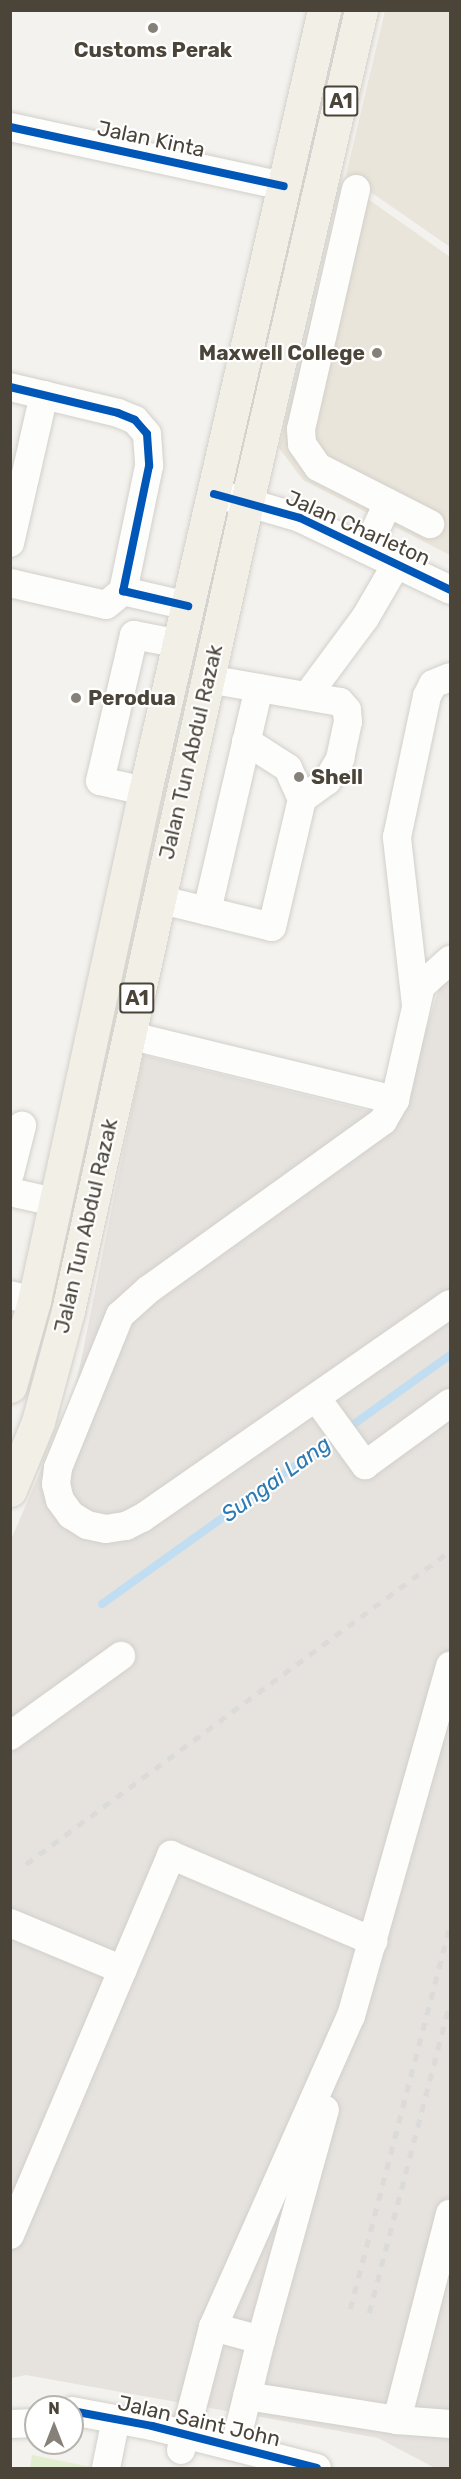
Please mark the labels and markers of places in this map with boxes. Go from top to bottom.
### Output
marker: Customs Perak [146,21,160,35]
place label: Customs Perak [74,37,232,63]
place label: Maxwell College [199,340,365,366]
marker: Maxwell College [370,346,384,360]
place label: Perodua [88,685,176,711]
marker: Perodua [69,691,83,705]
place label: Shell [311,764,363,790]
marker: Shell [292,770,306,784]

